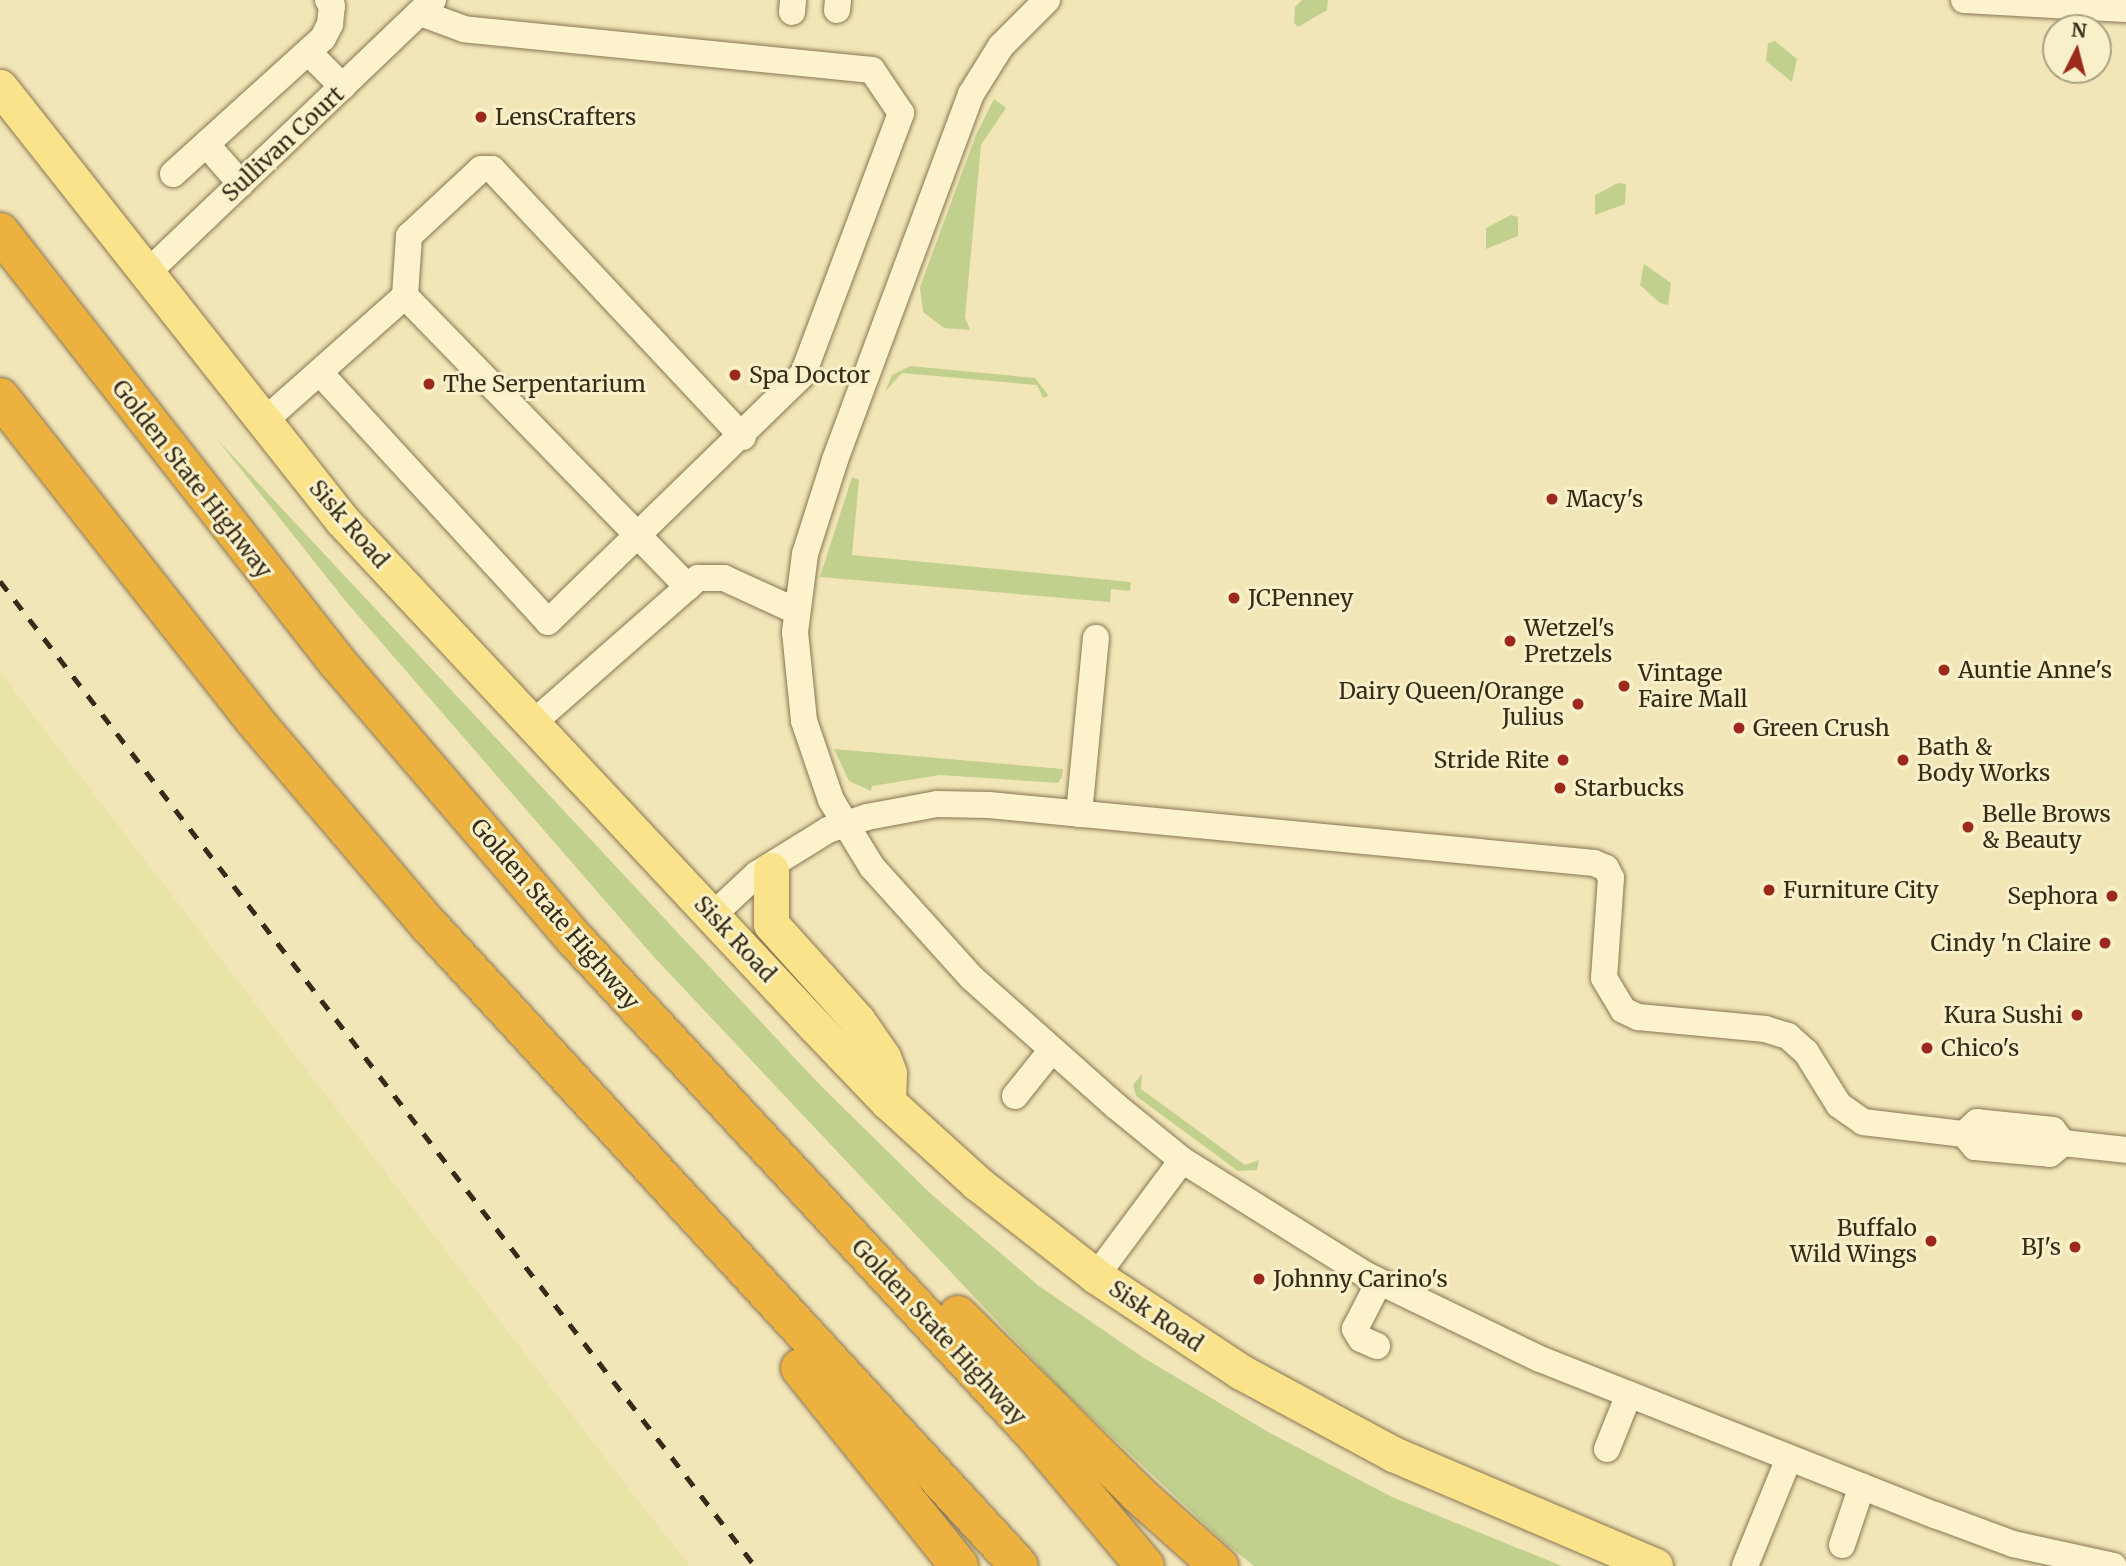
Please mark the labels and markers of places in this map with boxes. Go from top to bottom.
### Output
place label: LensCrafters [495,103,636,131]
marker: LensCrafters [473,109,489,125]
place label: Spa Doctor [749,361,870,389]
marker: Spa Doctor [727,367,743,383]
place label: The Serpentarium [443,370,646,398]
marker: The Serpentarium [421,376,437,392]
place label: Macy's [1566,485,1643,513]
marker: Macy's [1544,491,1560,507]
place label: JCPenney [1248,584,1353,612]
marker: JCPenney [1226,590,1242,606]
place label: Wetzel's Pretzels [1524,614,1614,668]
marker: Wetzel's Pretzels [1502,633,1518,649]
place label: Auntie Anne's [1958,656,2112,684]
place label: Vintage Faire Mall [1638,659,1748,713]
marker: Auntie Anne's [1936,662,1952,678]
place label: Dairy Queen/Orange Julius [1339,677,1564,731]
marker: Vintage Faire Mall [1616,678,1632,694]
marker: Dairy Queen/Orange Julius [1570,696,1586,712]
place label: Green Crush [1753,714,1890,742]
marker: Green Crush [1731,720,1747,736]
place label: Bath & Body Works [1917,733,2050,787]
place label: Stride Rite [1433,746,1549,774]
marker: Stride Rite [1555,752,1571,768]
marker: Bath & Body Works [1895,752,1911,768]
place label: Starbucks [1574,774,1684,802]
marker: Starbucks [1552,780,1568,796]
place label: Belle Brows & Beauty [1982,800,2111,854]
marker: Belle Brows & Beauty [1960,819,1976,835]
place label: Furniture City [1783,876,1939,904]
marker: Furniture City [1761,882,1777,898]
place label: Sephora [2007,882,2098,910]
marker: Sephora [2104,888,2120,904]
place label: Cindy 'n Claire [1931,929,2091,957]
marker: Cindy 'n Claire [2097,935,2113,951]
place label: Kura Sushi [1944,1001,2063,1029]
marker: Kura Sushi [2069,1007,2085,1023]
place label: Chico's [1941,1034,2019,1062]
marker: Chico's [1919,1040,1935,1056]
place label: Buffalo Wild Wings [1790,1214,1917,1268]
marker: Buffalo Wild Wings [1923,1233,1939,1249]
place label: BJ's [2021,1233,2061,1261]
marker: BJ's [2067,1239,2083,1255]
place label: Johnny Carino's [1273,1265,1448,1293]
marker: Johnny Carino's [1251,1271,1267,1287]

